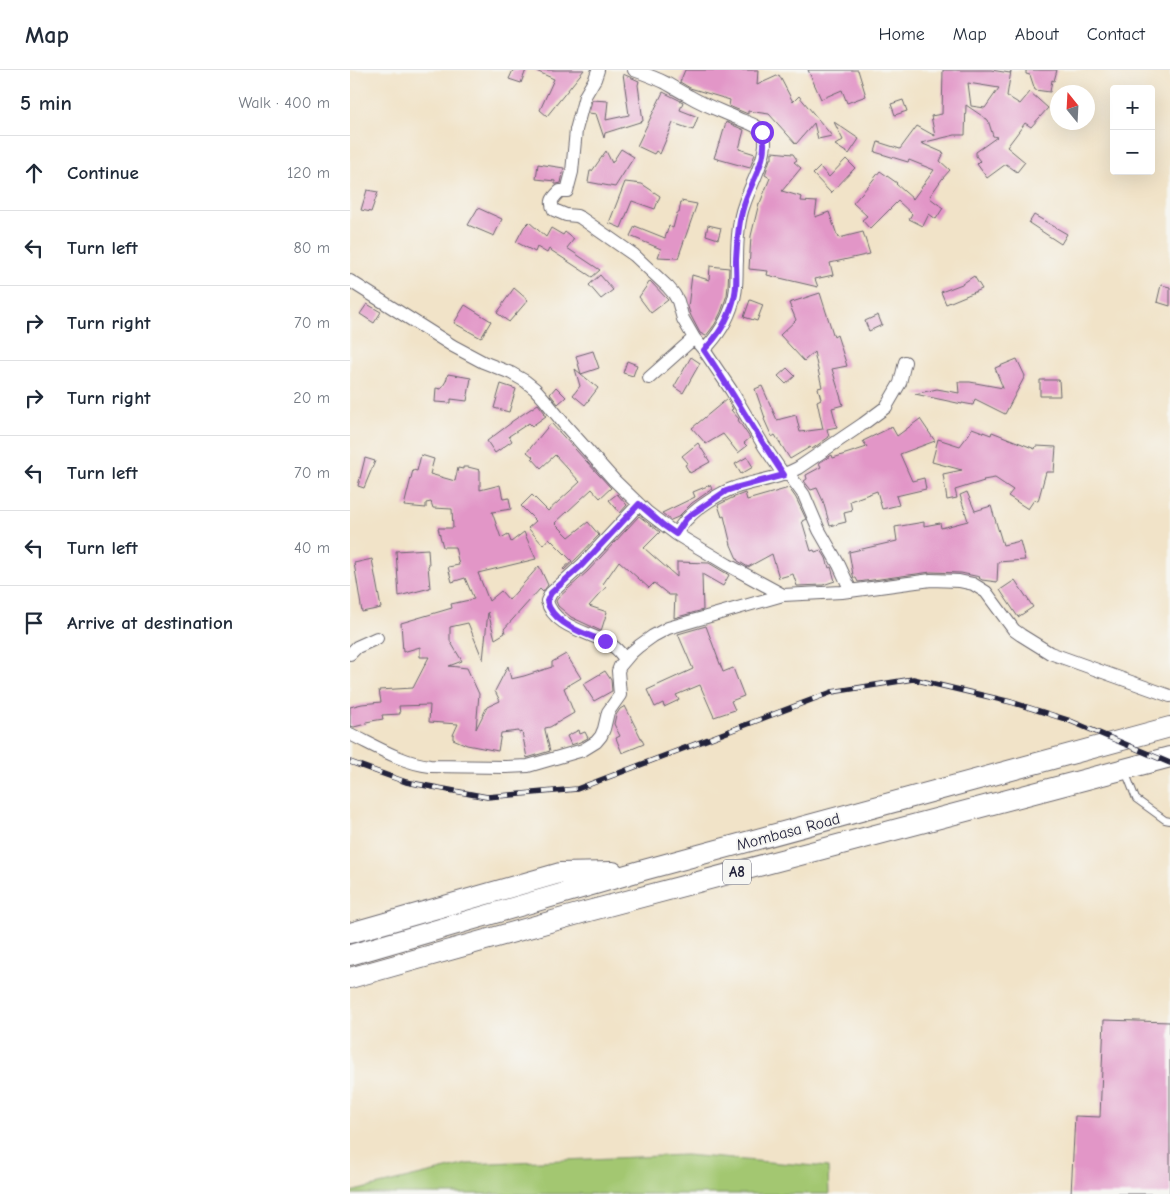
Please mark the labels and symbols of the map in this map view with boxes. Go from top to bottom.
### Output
north arrow [1050,85,1095,130]
route start [751,121,774,144]
route end [594,630,617,653]
street label: Mombasa Road [734,809,842,854]
road number: A8 [723,860,751,884]

